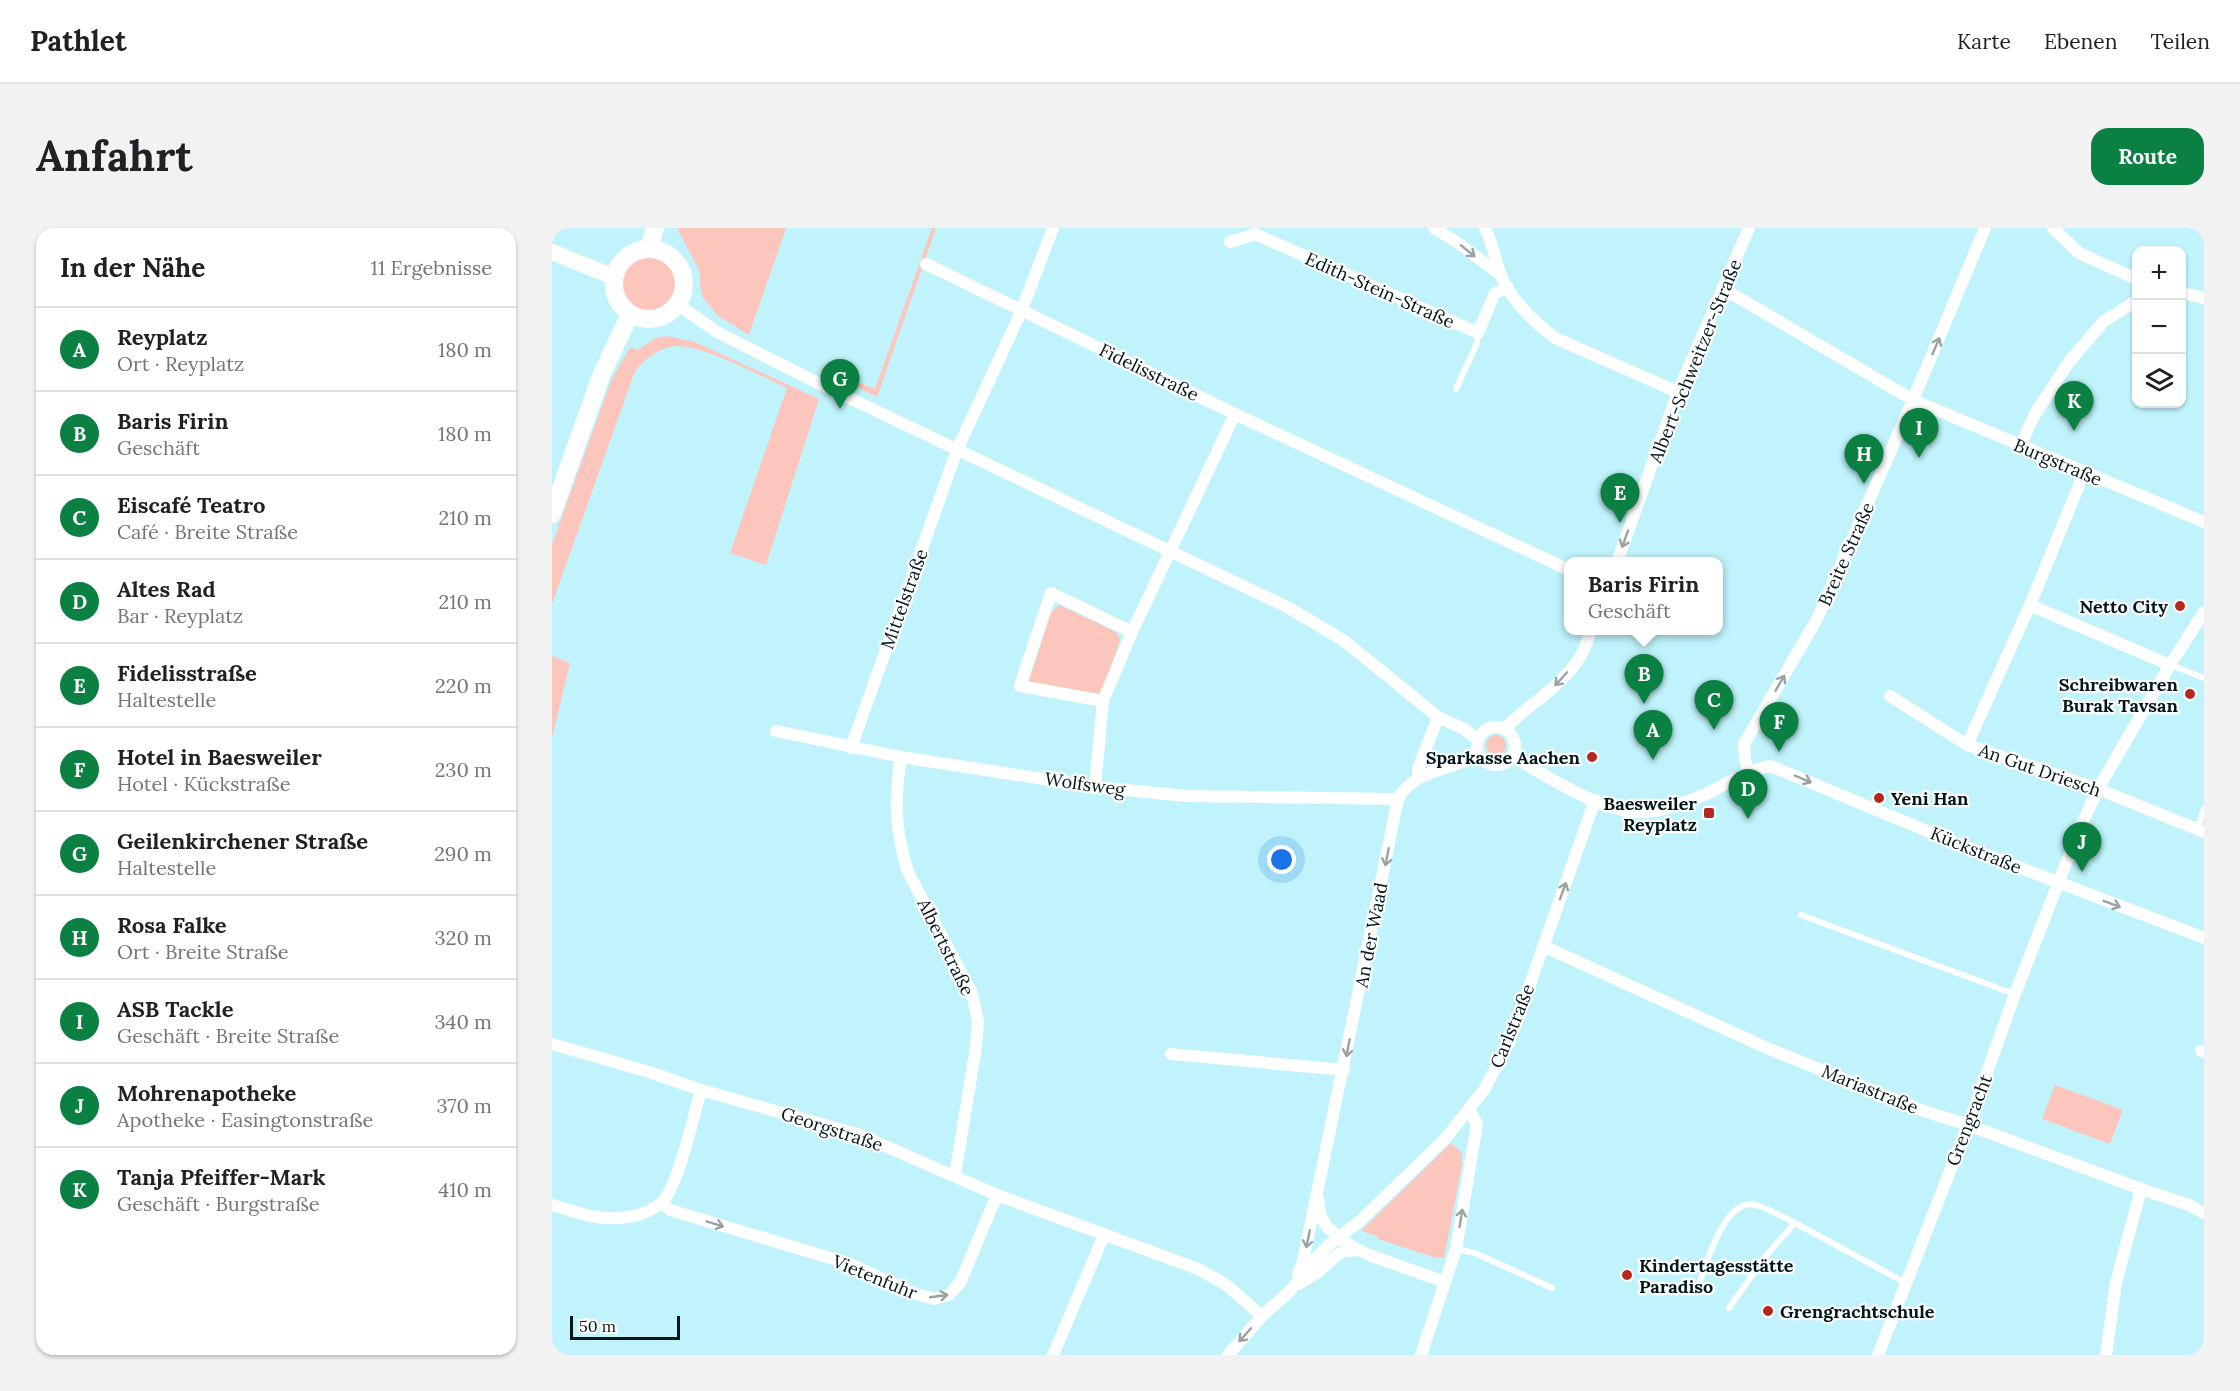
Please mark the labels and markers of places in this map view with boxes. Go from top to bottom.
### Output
pin: G [820,360,860,409]
pin: K [2054,382,2093,431]
pin: I [1900,408,1938,458]
pin: H [1844,434,1884,484]
pin: E [1600,474,1640,523]
place label: Netto City [2080,595,2168,618]
marker: Netto City [2173,599,2187,613]
pin: B [1624,654,1664,704]
place label: Schreibwaren Burak Tavsan [2059,673,2179,717]
pin: C [1694,680,1734,730]
marker: Schreibwaren Burak Tavsan [2183,687,2197,701]
pin: F [1760,702,1798,752]
pin: A [1634,710,1672,760]
place label: Sparkasse Aachen [1426,746,1581,769]
marker: Sparkasse Aachen [1585,750,1599,764]
pin: D [1728,770,1768,819]
place label: Yeni Han [1891,787,1969,810]
marker: Yeni Han [1872,791,1886,805]
place label: Baesweiler Reyplatz [1603,792,1697,836]
marker: Baesweiler Reyplatz [1702,806,1716,820]
pin: J [2062,822,2102,872]
place label: Kindertagesstätte Paradiso [1639,1254,1794,1298]
marker: Kindertagesstätte Paradiso [1620,1268,1634,1282]
place label: Grengrachtschule [1780,1300,1935,1323]
marker: Grengrachtschule [1761,1304,1775,1318]

